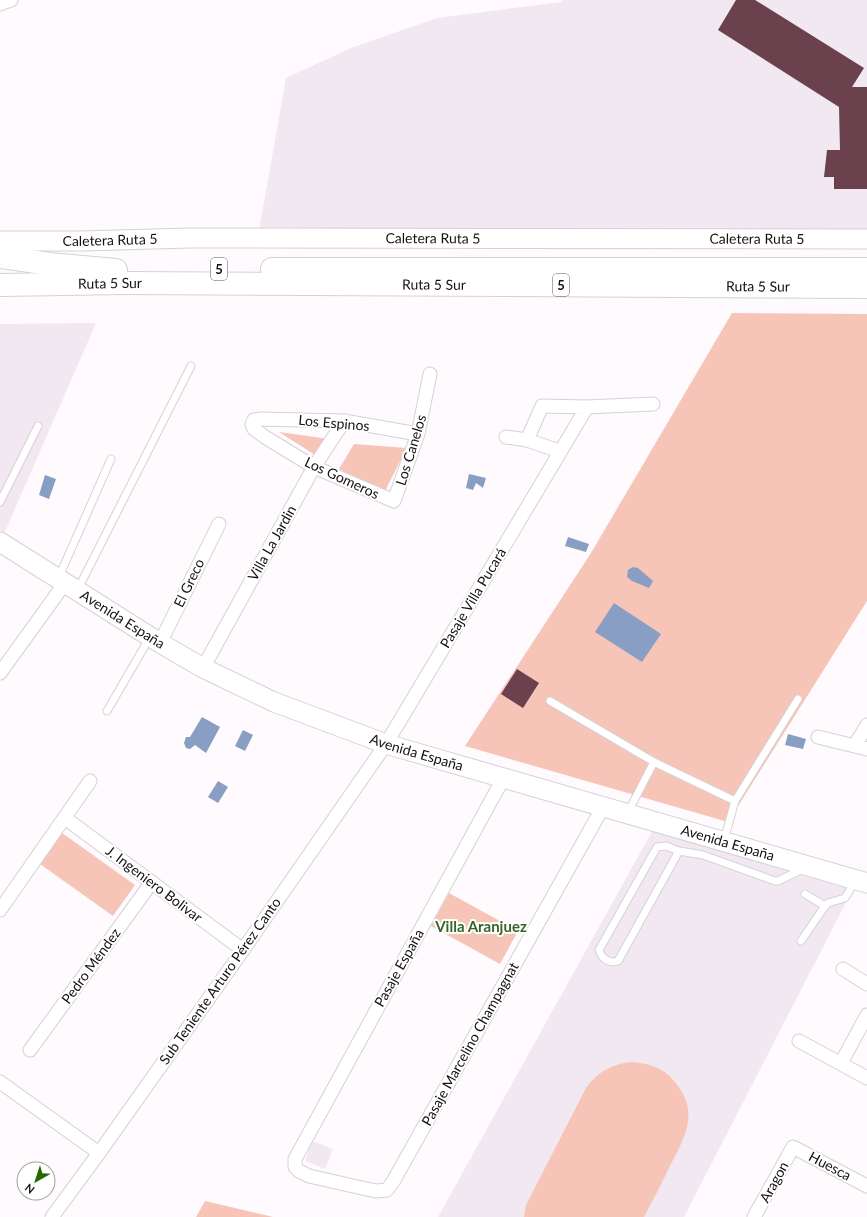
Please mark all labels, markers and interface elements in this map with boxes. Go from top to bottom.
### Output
street label: Caletera Ruta 5 [385,229,480,246]
street label: Caletera Ruta 5 [63,230,158,249]
street label: Caletera Ruta 5 [709,230,804,247]
road number: 5 [211,258,227,280]
street label: Ruta 5 Sur [78,274,142,292]
road number: 5 [553,274,569,296]
street label: Ruta 5 Sur [402,275,466,293]
street label: Ruta 5 Sur [726,277,790,295]
street label: Los Espinos [298,411,370,434]
street label: Los Canelos [392,412,429,487]
street label: Los Gomeros [302,453,382,502]
street label: Villa La Jardin [244,502,299,584]
street label: Pasaje Villa Pucará [436,545,509,651]
street label: El Greco [170,556,208,610]
street label: Avenida España [77,586,168,652]
street label: Avenida España [368,730,465,774]
street label: Avenida España [679,821,777,864]
street label: J. Ingeniero Bolivar [103,842,206,925]
street label: Sub Teniente Arturo Pérez Canto [155,894,284,1068]
district label: Villa Aranjuez [434,917,527,935]
street label: Pedro Méndez [58,925,124,1007]
street label: Pasaje España [370,926,427,1010]
street label: Pasaje Marcelino Champagnat [417,959,522,1129]
street label: Huesca [806,1147,854,1184]
street label: Aragon [755,1158,792,1205]
north arrow [16,1161,56,1201]
text: N [22,1181,37,1197]

